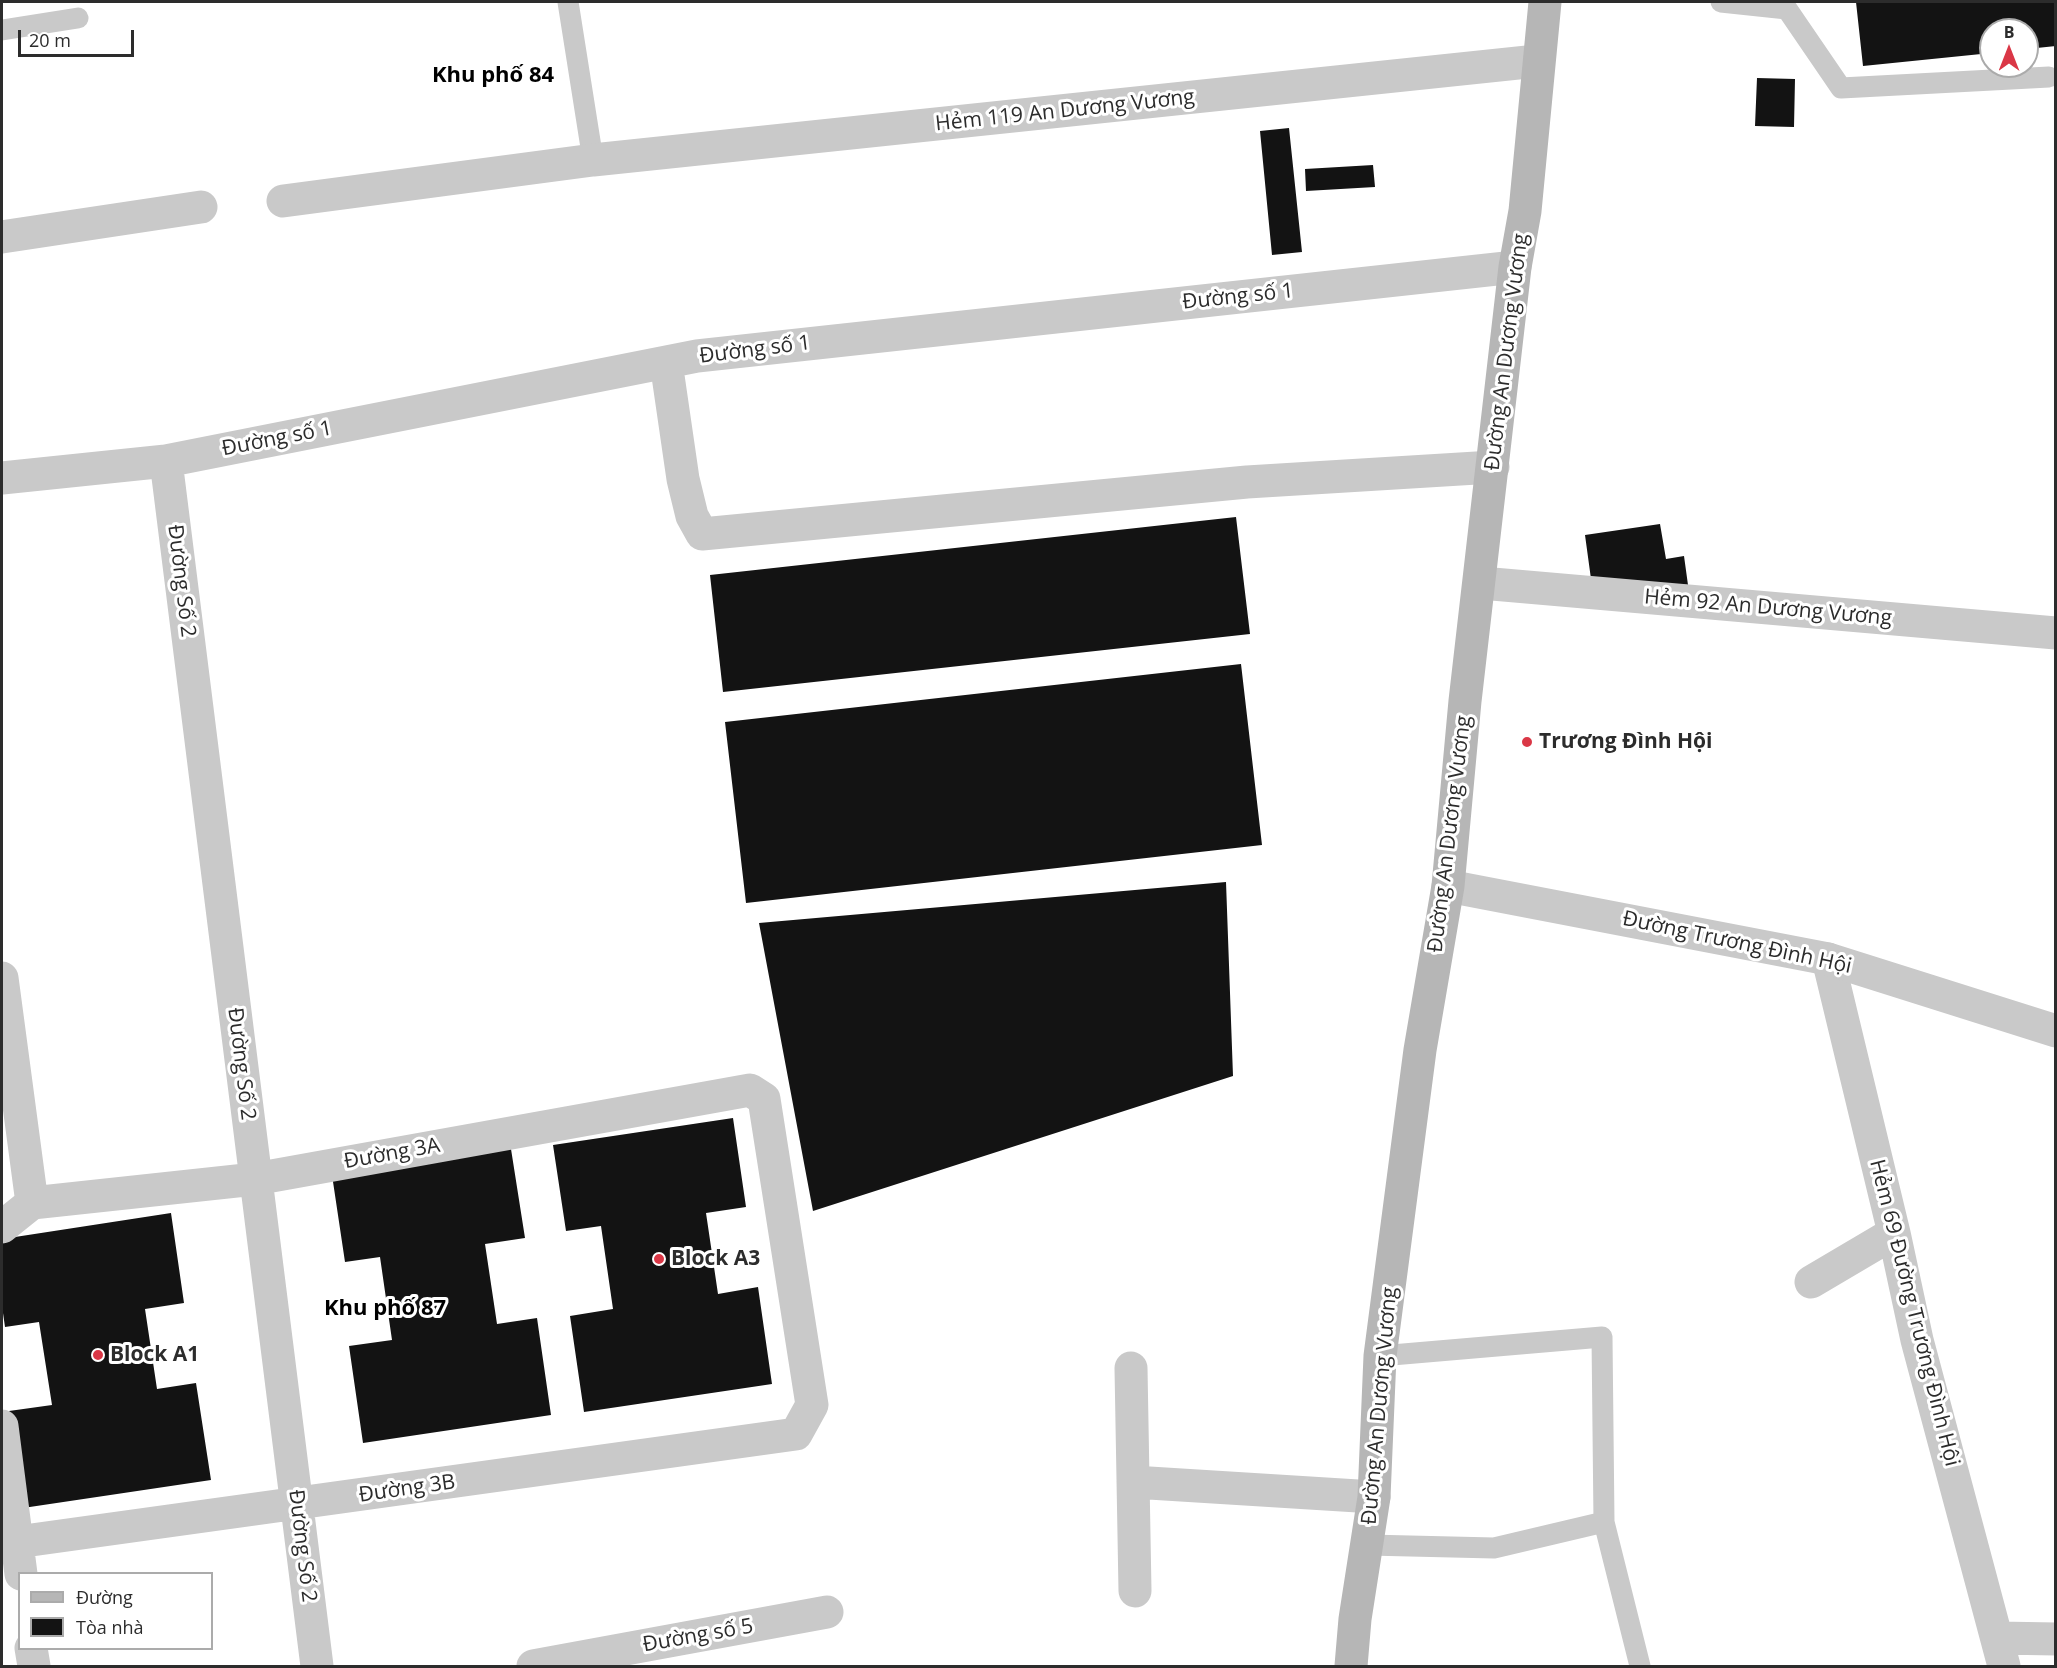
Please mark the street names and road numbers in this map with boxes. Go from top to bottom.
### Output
street label: Hẻm 119 An Dương Vương [934,85,1196,137]
street label: Đường An Dương Vương [1480,232,1534,472]
street label: Đường số 1 [1181,279,1295,315]
street label: Đường số 1 [698,331,812,369]
street label: Đường số 1 [220,416,334,462]
street label: Đường Số 2 [162,523,200,639]
street label: Hẻm 92 An Dương Vương [1643,585,1893,631]
street label: Đường An Dương Vương [1423,714,1477,954]
street label: Đường Trương Đình Hội [1620,906,1854,980]
street label: Đường Số 2 [222,1006,260,1122]
street label: Đường 3A [342,1133,442,1175]
street label: Hẻm 69 Đường Trương Đình Hội [1864,1157,1964,1469]
street label: Đường An Dương Vương [1357,1286,1403,1526]
street label: Đường 3B [357,1470,457,1508]
street label: Đường Số 2 [283,1488,321,1604]
street label: Đường số 5 [641,1614,755,1658]

